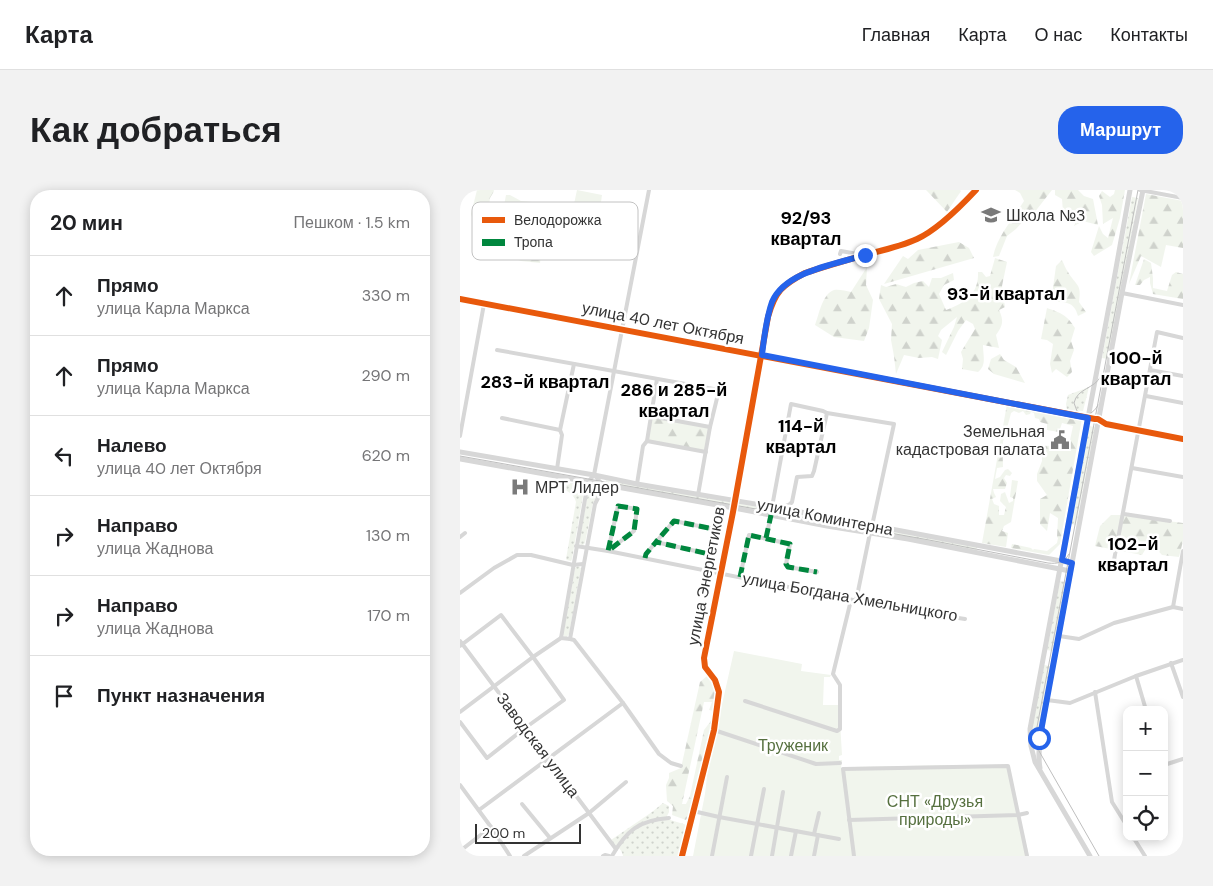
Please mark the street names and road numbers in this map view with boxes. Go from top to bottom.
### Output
street label: улица 40 лет Октября [580,297,746,349]
street label: улица Коминтерна [755,494,895,540]
street label: улица Энергетиков [682,505,730,647]
street label: улица Богдана Хмельницкого [741,568,959,626]
street label: Заводская улица [492,688,584,802]

